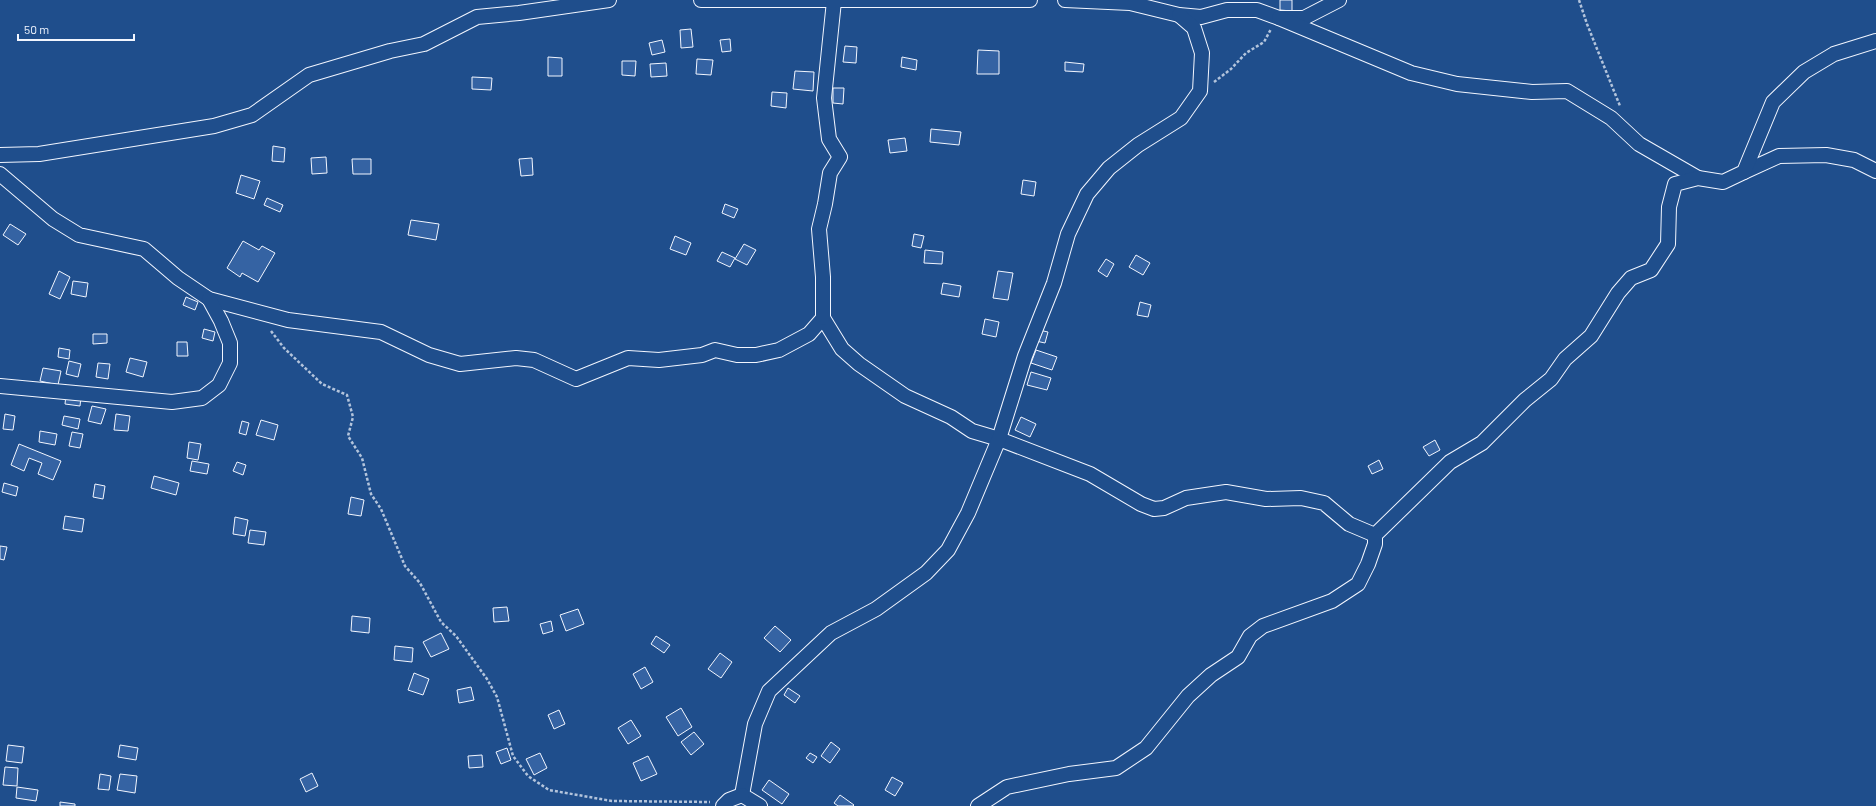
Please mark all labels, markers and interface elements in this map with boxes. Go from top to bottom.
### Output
scale bar [18,16,134,42]
text: 50 m [24,22,49,36]

